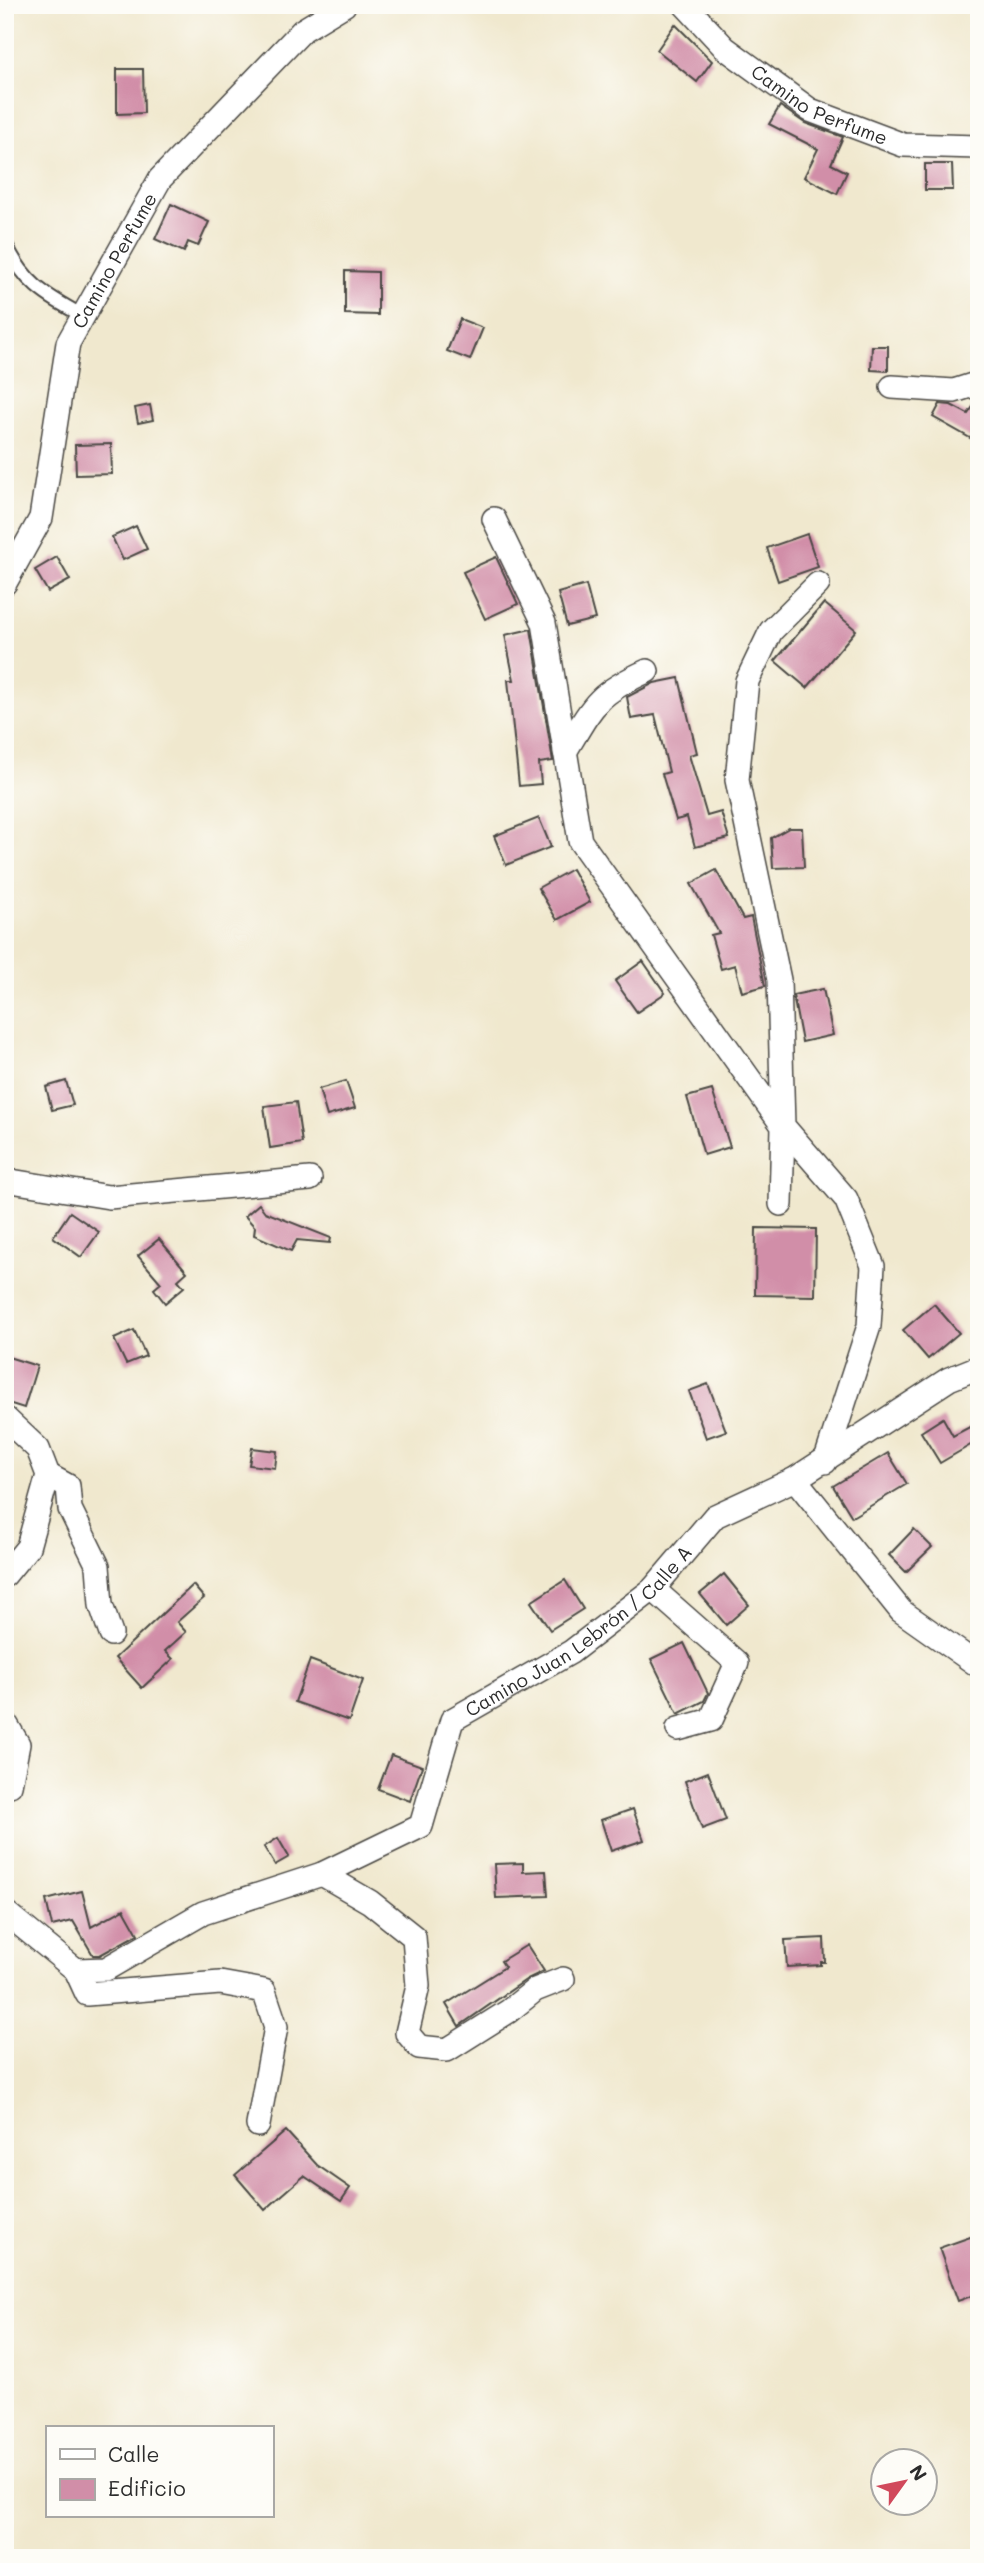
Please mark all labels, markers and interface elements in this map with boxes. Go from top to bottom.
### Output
street label: Camino Perfume [746,58,891,150]
street label: Camino Perfume [66,188,162,333]
street label: Camino Juan Lebrón / Calle A [460,1540,697,1722]
legend [46,2426,273,2518]
text: Calle [108,2440,160,2467]
north arrow [869,2448,939,2518]
text: N [904,2460,933,2485]
text: Edificio [108,2474,186,2501]

